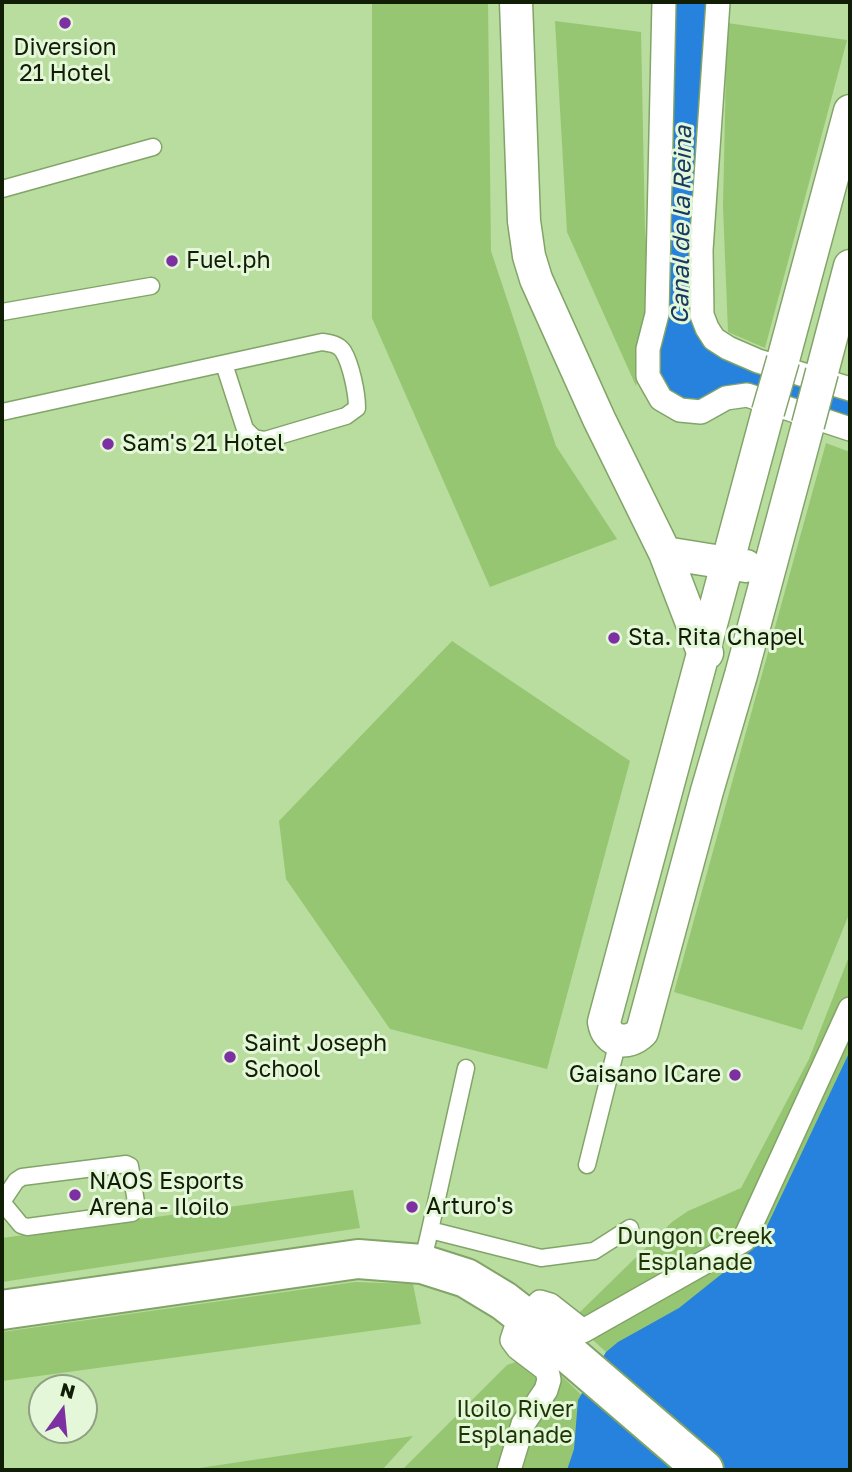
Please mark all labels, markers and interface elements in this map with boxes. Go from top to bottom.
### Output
marker: Diversion 21 Hotel [57,15,73,31]
place label: Diversion 21 Hotel [13,34,117,88]
water label: Canal de la Reina [666,125,698,325]
place label: Fuel.ph [186,247,271,275]
marker: Fuel.ph [164,253,180,269]
place label: Sam's 21 Hotel [122,430,284,458]
marker: Sam's 21 Hotel [100,436,116,452]
place label: Sta. Rita Chapel [628,624,804,652]
marker: Sta. Rita Chapel [606,630,622,646]
place label: Saint Joseph School [244,1030,387,1084]
marker: Saint Joseph School [222,1049,238,1065]
place label: Gaisano ICare [569,1061,721,1089]
marker: Gaisano ICare [727,1067,743,1083]
place label: NAOS Esports Arena - Iloilo [89,1168,244,1222]
marker: NAOS Esports Arena - Iloilo [67,1187,83,1203]
place label: Arturo's [426,1193,514,1221]
marker: Arturo's [404,1199,420,1215]
park label: Dungon Creek Esplanade [617,1223,773,1277]
north arrow [28,1374,98,1444]
text: N [58,1377,78,1403]
park label: Iloilo River Esplanade [456,1396,574,1450]

